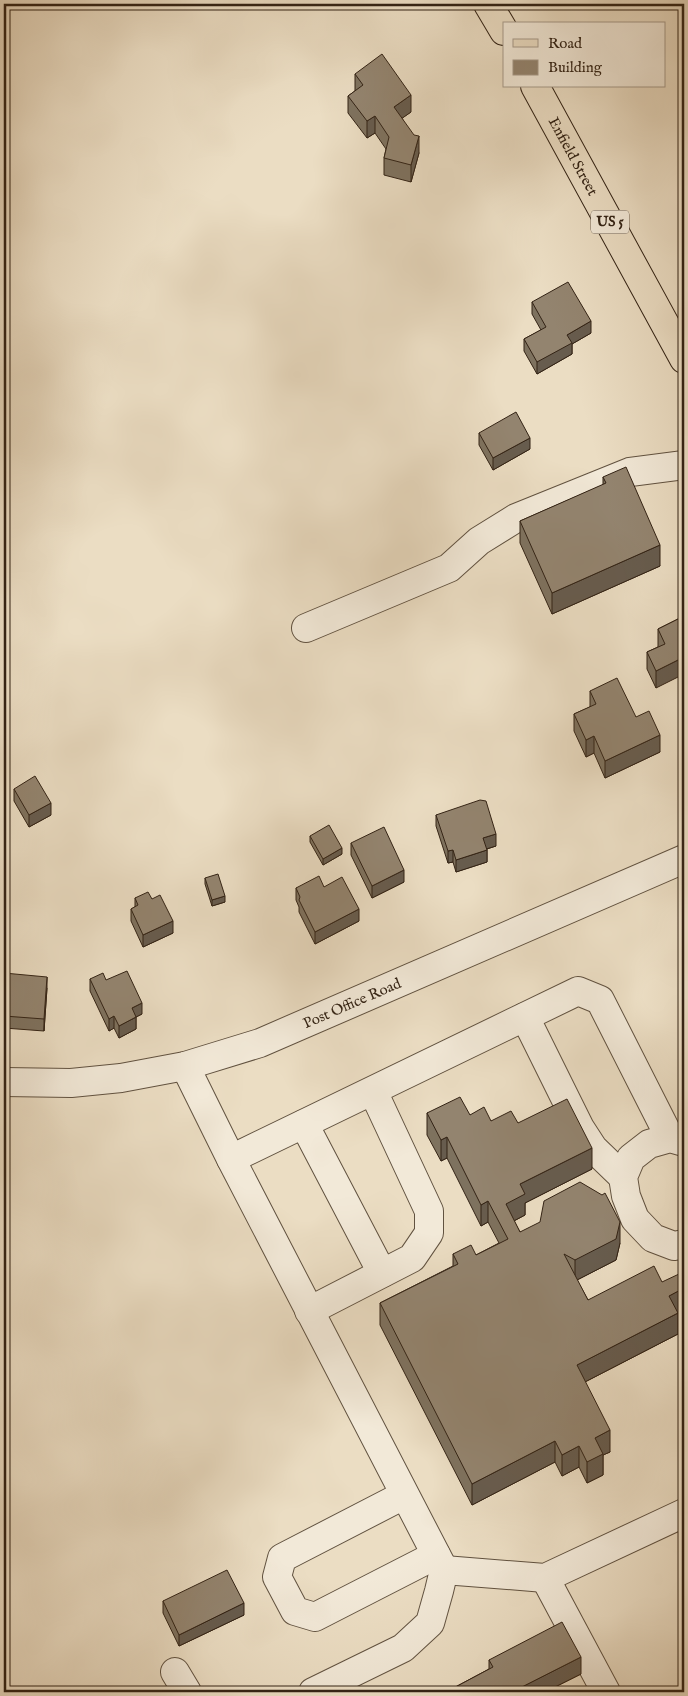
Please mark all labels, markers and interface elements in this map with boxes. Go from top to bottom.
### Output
legend [503,22,666,88]
text: Road [548,34,583,53]
text: Building [548,58,603,77]
street label: Enfield Street [544,114,602,199]
road number: US 5 [591,210,629,233]
street label: Post Office Road [300,973,405,1033]

